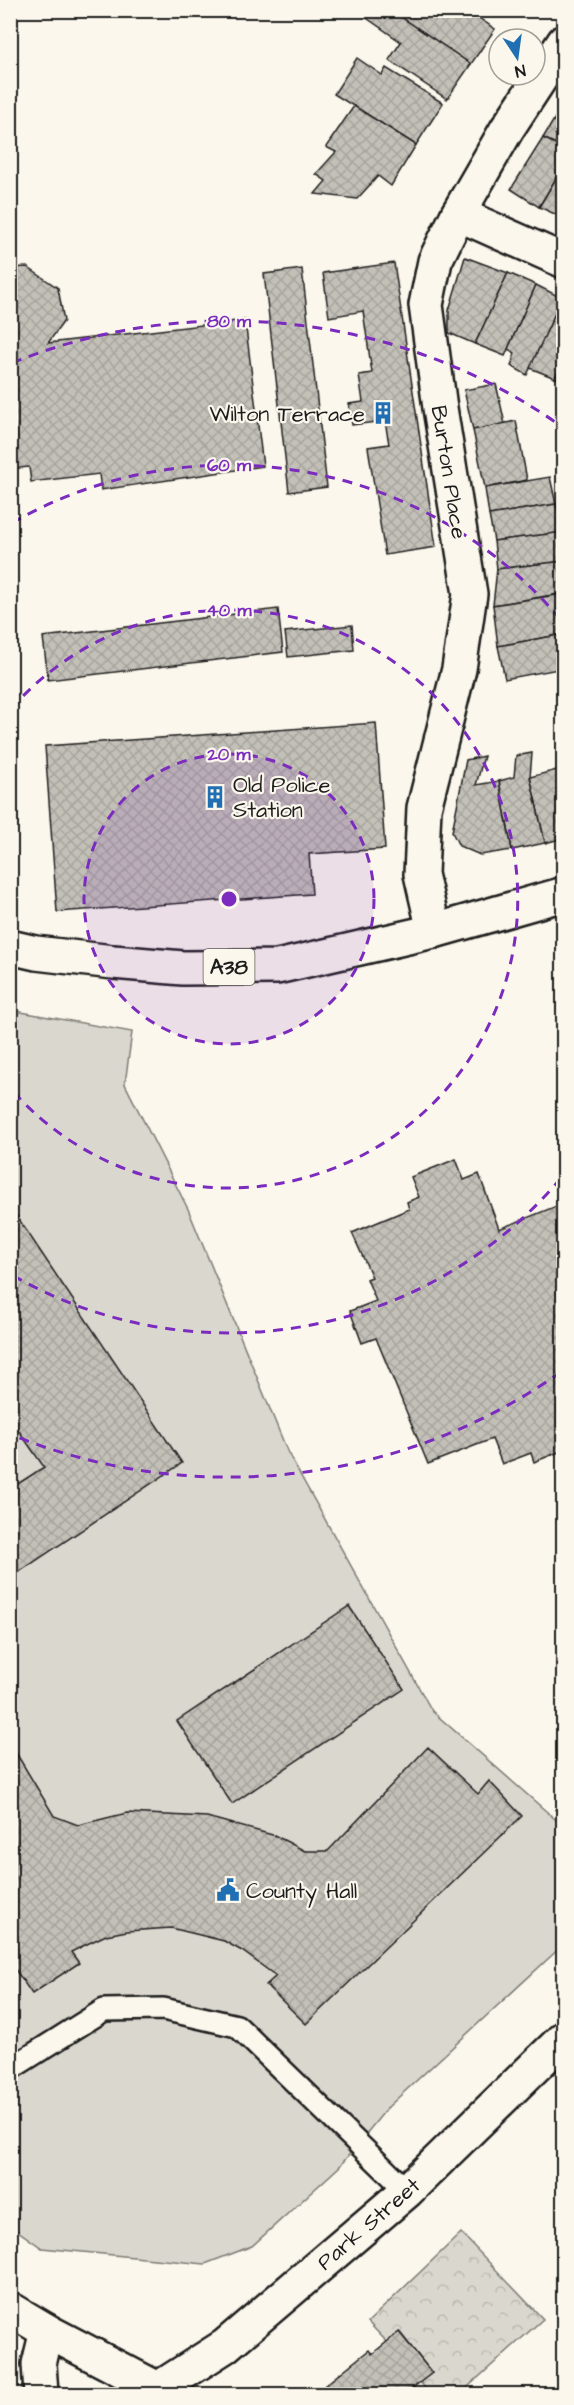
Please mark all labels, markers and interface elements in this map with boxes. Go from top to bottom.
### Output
north arrow [487,27,547,87]
text: N [513,59,528,82]
text: 80 m [207,309,252,334]
place label: Wilton Terrace [210,399,365,430]
building icon: Wilton Terrace [370,400,396,426]
street label: Burton Place [423,403,474,541]
text: 60 m [207,453,252,478]
text: 40 m [207,598,252,623]
text: 20 m [207,742,251,767]
place label: Old Police Station [233,770,330,826]
building icon: Old Police Station [202,784,228,810]
centre of rings [219,889,239,909]
road number: A38 [204,949,254,985]
place label: County Hall [246,1876,357,1908]
public building icon: County Hall [215,1877,241,1903]
street label: Park Street [311,2171,427,2278]

